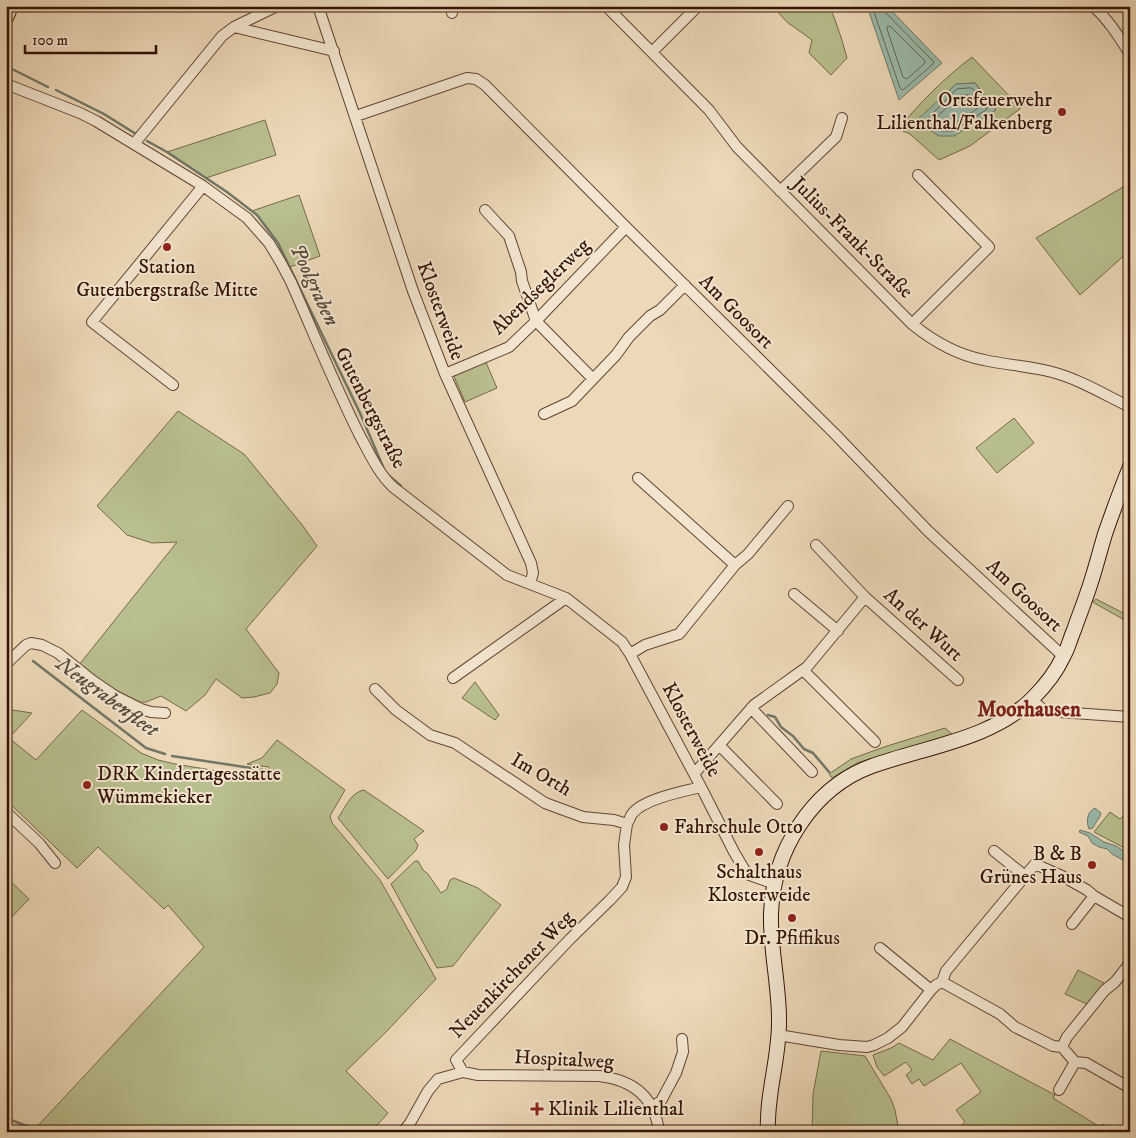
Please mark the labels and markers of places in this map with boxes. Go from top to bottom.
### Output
place label: Ortsfeuerwehr Lilienthal/Falkenberg [876,88,1053,136]
marker: Ortsfeuerwehr Lilienthal/Falkenberg [1056,106,1068,118]
marker: Station Gutenbergstraße Mitte [161,241,173,253]
place label: Station Gutenbergstraße Mitte [76,255,258,303]
place label: DRK Kindertagesstätte Wümmekieker [96,762,281,810]
marker: DRK Kindertagesstätte Wümmekieker [81,779,93,791]
place label: Fahrschule Otto [674,815,803,840]
marker: Fahrschule Otto [658,821,670,833]
place label: B & B Grünes Haus [980,842,1082,890]
marker: Schalthaus Klosterweide [753,846,765,858]
marker: B & B Grünes Haus [1086,859,1098,871]
place label: Schalthaus Klosterweide [707,860,811,908]
marker: Dr. Pfiffikus [786,912,798,924]
place label: Dr. Pfiffikus [744,926,840,951]
place label: Klinik Lilienthal [548,1097,684,1122]
marker: Klinik Lilienthal [530,1102,544,1116]

